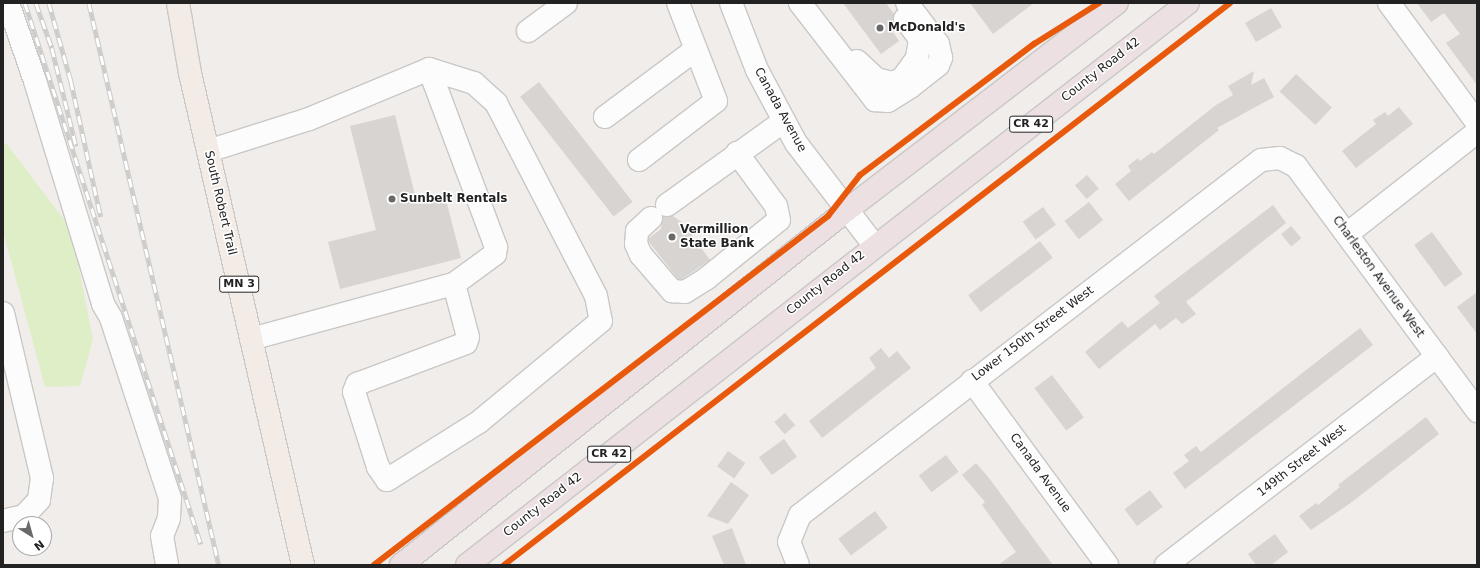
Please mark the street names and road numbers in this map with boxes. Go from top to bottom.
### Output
street label: County Road 42 [1059,35,1143,105]
street label: Canada Avenue [751,65,809,155]
road number: CR 42 [1009,115,1053,133]
street label: South Robert Trail [201,149,239,257]
street label: Charleston Avenue West [1329,213,1427,341]
street label: County Road 42 [784,248,868,318]
road number: MN 3 [219,275,259,293]
street label: Lower 150th Street West [969,284,1097,384]
street label: 149th Street West [1255,422,1349,500]
street label: Canada Avenue [1007,431,1073,515]
road number: CR 42 [587,445,631,463]
street label: County Road 42 [501,470,585,540]

